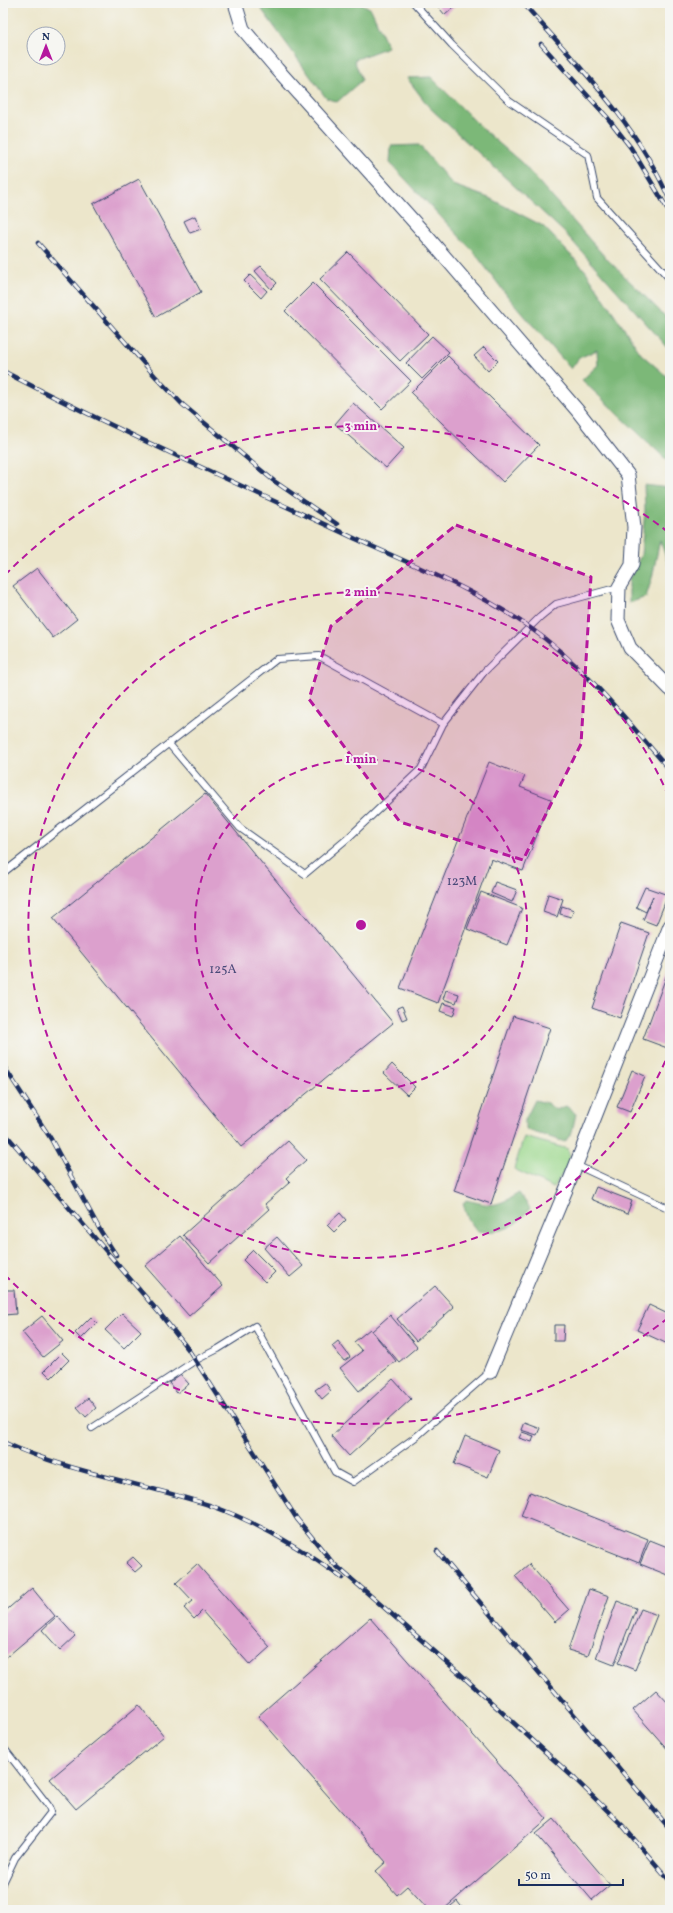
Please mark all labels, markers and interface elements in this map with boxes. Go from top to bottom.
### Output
north arrow [26,26,66,66]
text: N [42,30,50,45]
text: 3 min [345,419,377,435]
text: 2 min [345,585,377,601]
text: 1 min [346,752,377,768]
house number: 123М [447,873,477,891]
centre of rings [354,918,368,932]
house number: 125А [209,961,237,979]
scale bar [519,1861,623,1887]
text: 50 m [525,1868,551,1884]

